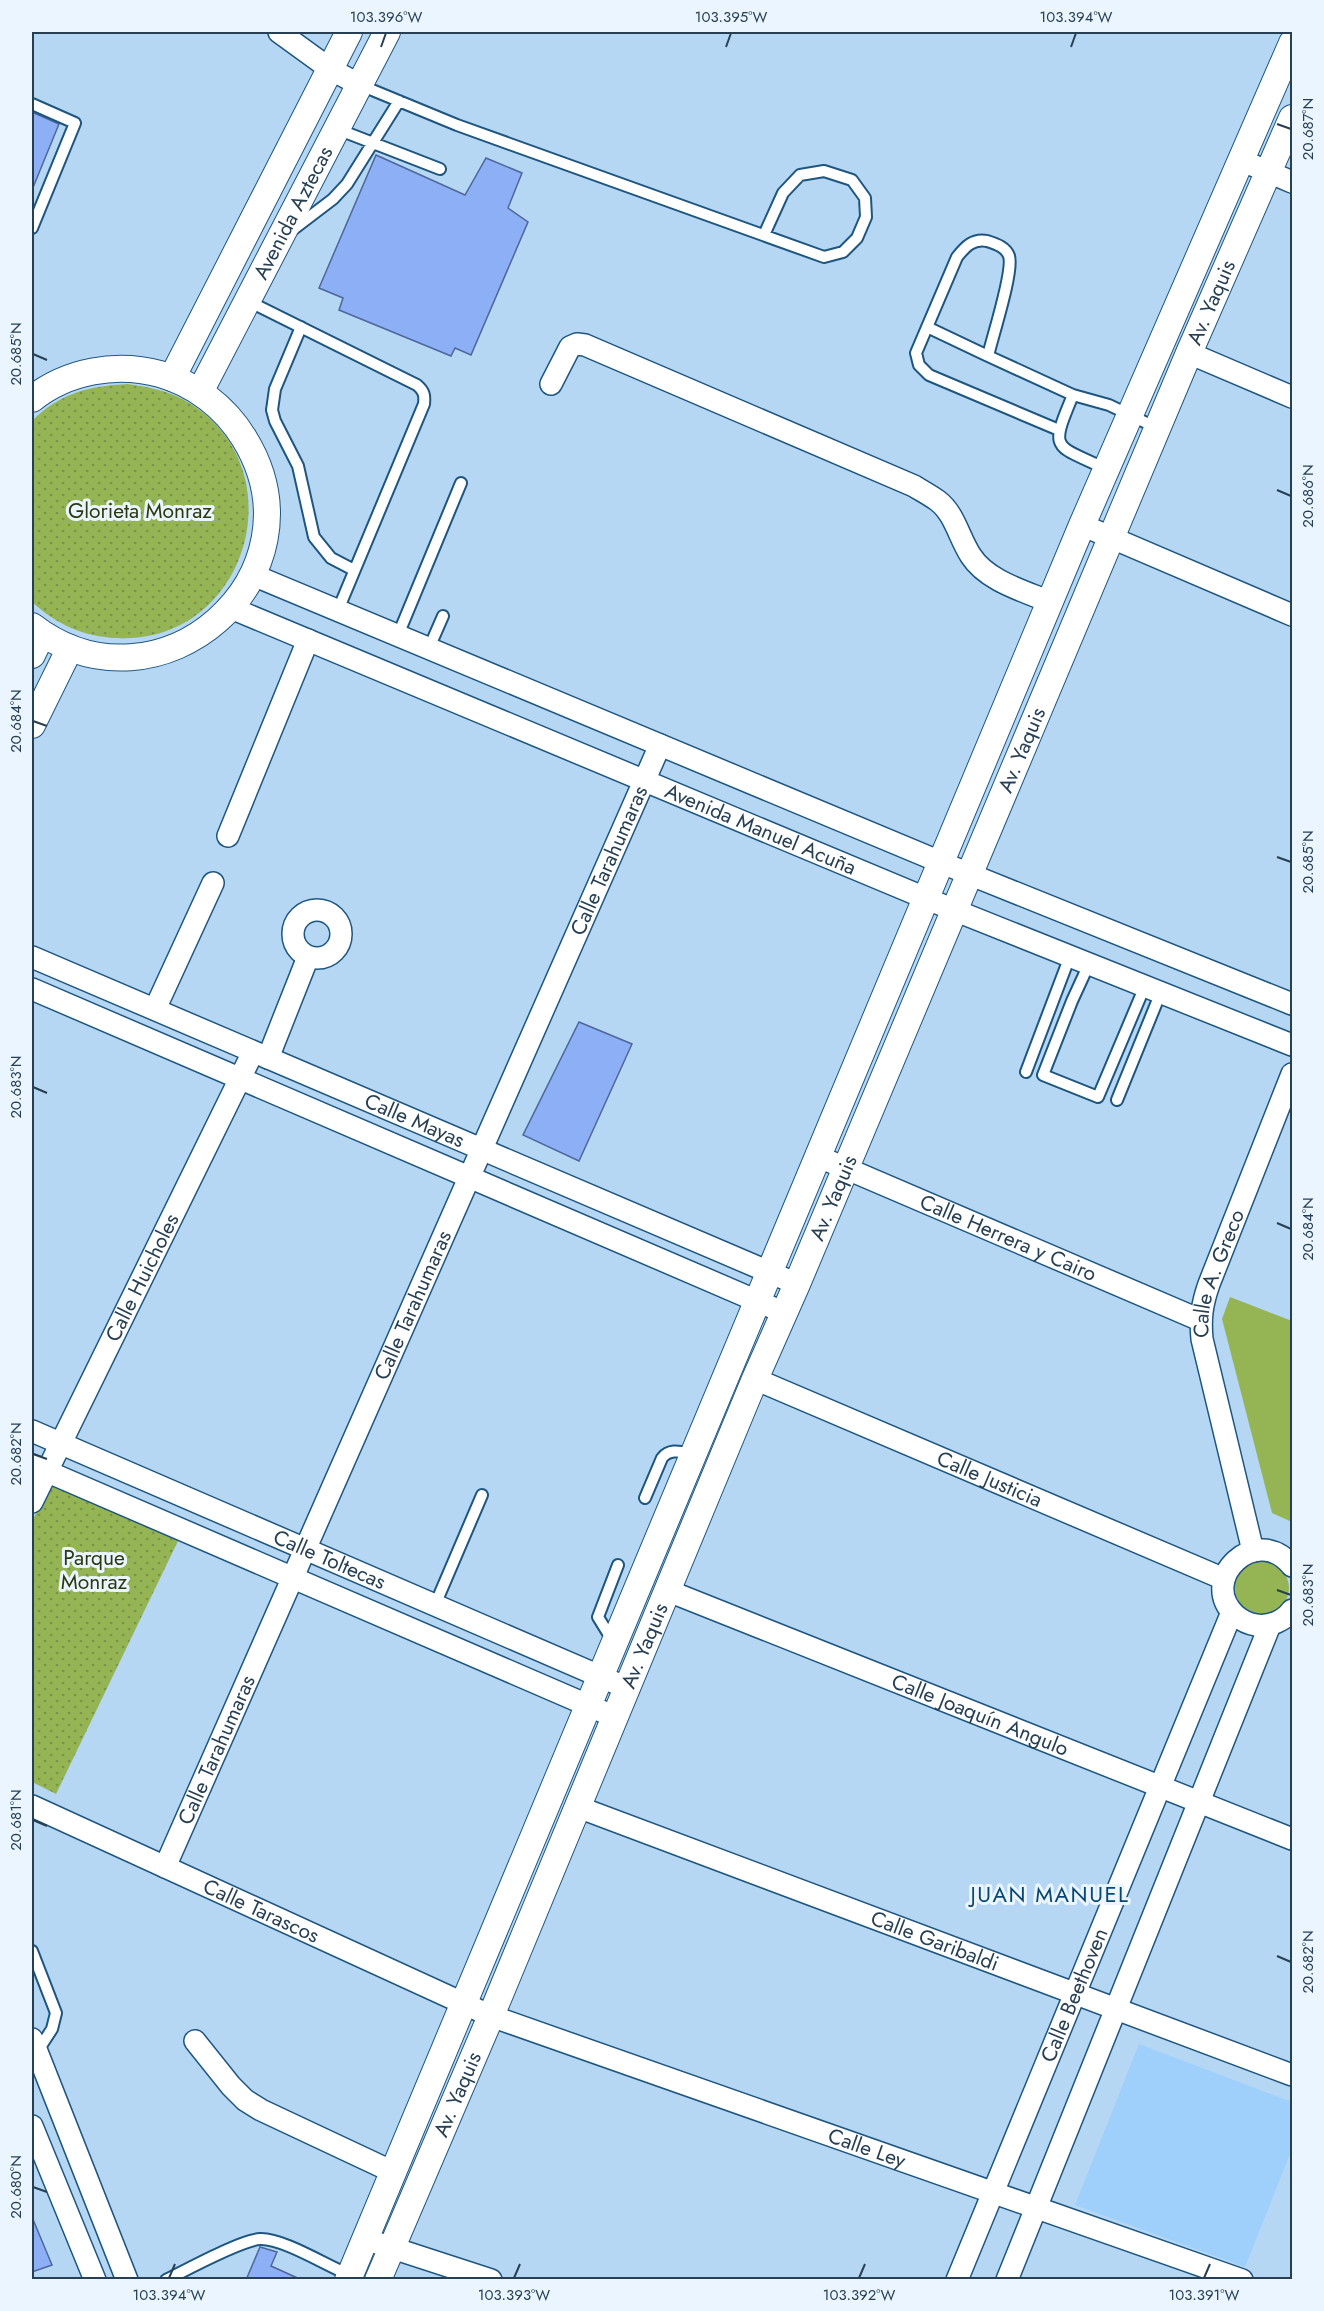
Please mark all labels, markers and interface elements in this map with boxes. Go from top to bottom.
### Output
text: 103.396°W [350,6,422,28]
text: 103.395°W [695,6,767,28]
text: 103.394°W [1040,6,1113,28]
text: 20.687°N [1297,98,1319,160]
street label: Avenida Aztecas [246,141,340,285]
street label: Av. Yaquis [1179,255,1243,350]
text: 20.685°N [5,322,27,386]
text: 20.686°N [1297,464,1319,528]
park label: Glorieta Monraz [68,496,212,526]
text: 20.684°N [5,689,27,753]
street label: Av. Yaquis [991,703,1053,797]
street label: Avenida Manuel Acuña [660,776,861,883]
street label: Calle Tarahumaras [563,781,655,940]
text: 20.685°N [1297,830,1319,894]
text: 20.683°N [5,1056,27,1118]
street label: Calle Mayas [360,1086,469,1155]
street label: Av. Yaquis [802,1151,865,1245]
street label: Calle Herrera y Cairo [915,1187,1101,1289]
text: 20.684°N [1297,1197,1319,1261]
street label: Calle A. Greco [1186,1205,1252,1338]
street label: Calle Huicholes [98,1208,186,1347]
street label: Calle Tarahumaras [367,1226,459,1385]
text: 20.682°N [5,1422,27,1486]
street label: Calle Justicia [932,1443,1047,1515]
street label: Calle Toltecas [268,1522,390,1597]
park label: Parque Monraz [61,1543,128,1597]
text: 20.683°N [1297,1564,1319,1626]
street label: Av. Yaquis [613,1598,676,1693]
street label: Calle Joaquín Angulo [887,1666,1073,1764]
street label: Calle Tarahumaras [170,1670,263,1829]
text: 20.681°N [5,1789,27,1851]
street label: Calle Tarascos [198,1871,324,1950]
district label: JUAN MANUEL [968,1878,1129,1910]
street label: Calle Garibaldi [866,1903,1003,1979]
street label: Calle Beethoven [1033,1923,1115,2067]
text: 20.682°N [1297,1930,1319,1994]
street label: Av. Yaquis [426,2047,489,2142]
street label: Calle Ley [824,2121,910,2176]
text: 20.680°N [5,2155,27,2219]
text: 103.394°W [133,2284,206,2306]
text: 103.393°W [478,2284,550,2306]
text: 103.392°W [823,2284,895,2306]
text: 103.391°W [1169,2284,1240,2306]

